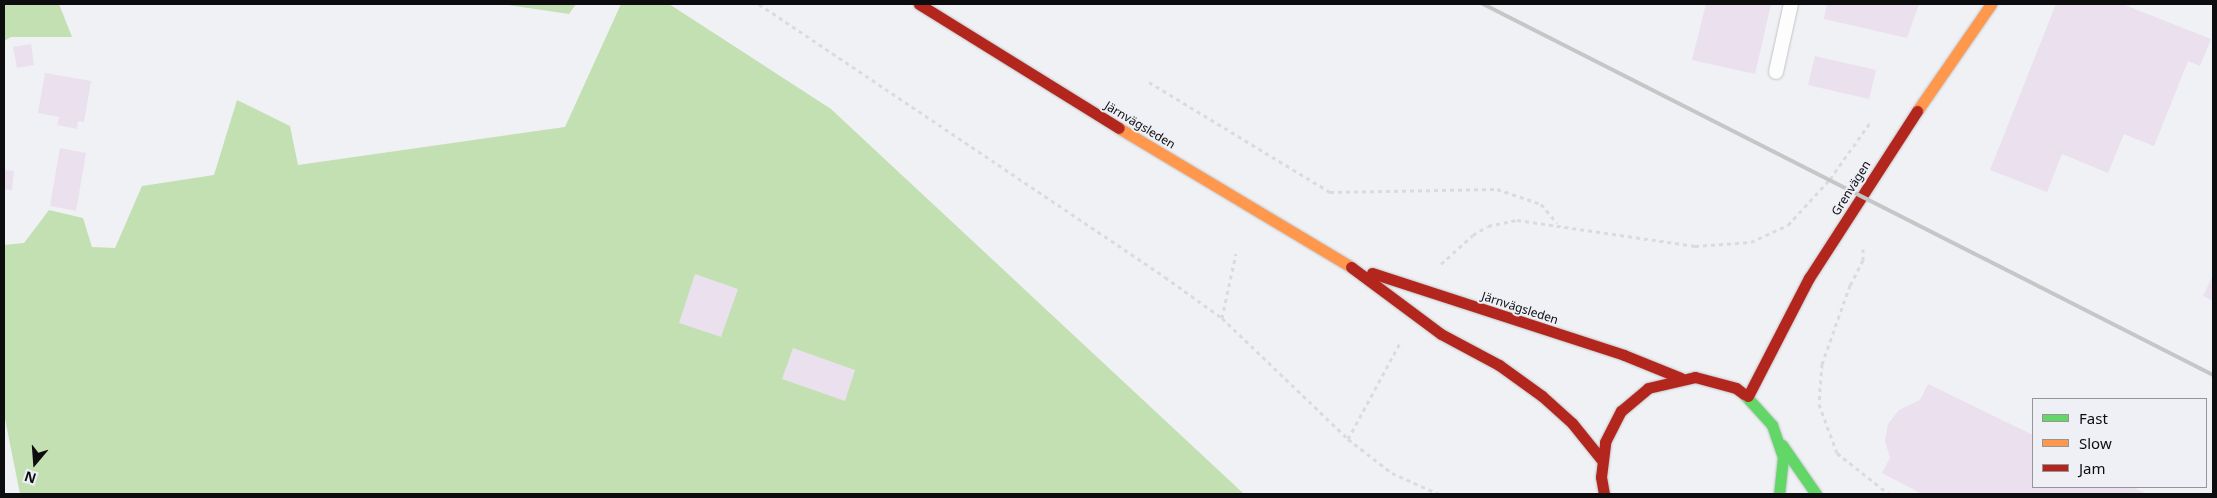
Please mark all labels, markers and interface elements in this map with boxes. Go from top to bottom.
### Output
street label: Järnvägsleden [1102,98,1178,152]
street label: Grenvägen [1828,158,1874,218]
street label: Järnvägsleden [1480,289,1560,327]
legend [2032,398,2207,488]
text: Fast [2079,408,2108,428]
text: Slow [2079,433,2112,453]
north arrow [10,438,60,488]
text: Jam [2079,458,2106,478]
text: N [22,467,39,489]

